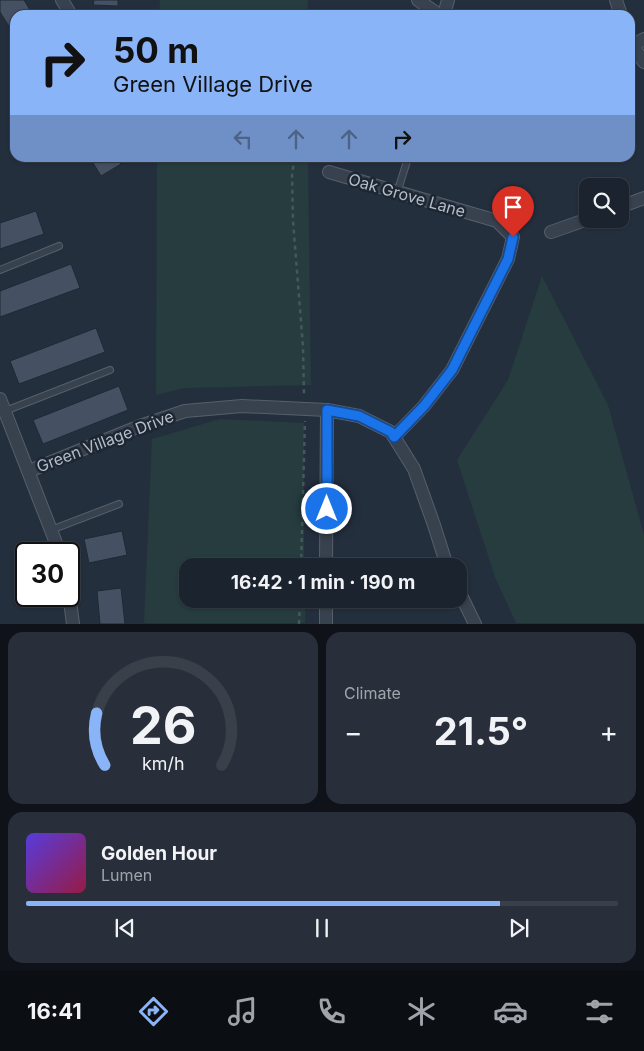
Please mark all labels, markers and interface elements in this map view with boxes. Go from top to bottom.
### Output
text: 50 m [113,29,199,71]
icon: right [30,30,95,95]
text: Green Village Drive [113,71,313,97]
icon: left [229,125,257,153]
icon: ahead [282,125,310,153]
icon: ahead [335,125,363,153]
icon: right [388,125,416,153]
street label: Oak Grove Lane [346,169,468,221]
map controls [579,178,629,228]
button: search [579,178,629,228]
pin [492,186,534,237]
icon: arrive [499,193,527,221]
street label: Green Village Drive [34,406,176,476]
position arrow [300,482,352,534]
speed limit sign: 30 [15,542,80,607]
text: 16:42 · 1 min · 190 m [231,571,415,594]
text: Climate [344,683,401,703]
text: 26 [130,694,196,757]
text: 21.5° [434,708,528,754]
text: − [344,715,363,749]
text: + [599,715,618,749]
text: km/h [142,753,184,774]
text: Golden Hour [101,842,217,865]
text: Lumen [101,865,152,885]
icon: previous [111,914,139,942]
icon: pause [308,914,336,942]
icon: next [505,914,533,942]
icon: directions [136,994,171,1029]
icon: music [225,994,260,1029]
icon: phone [314,994,349,1029]
icon: climate [404,994,439,1029]
icon: car [493,994,528,1029]
icon: filters [582,994,617,1029]
text: 16:41 [27,998,82,1024]

